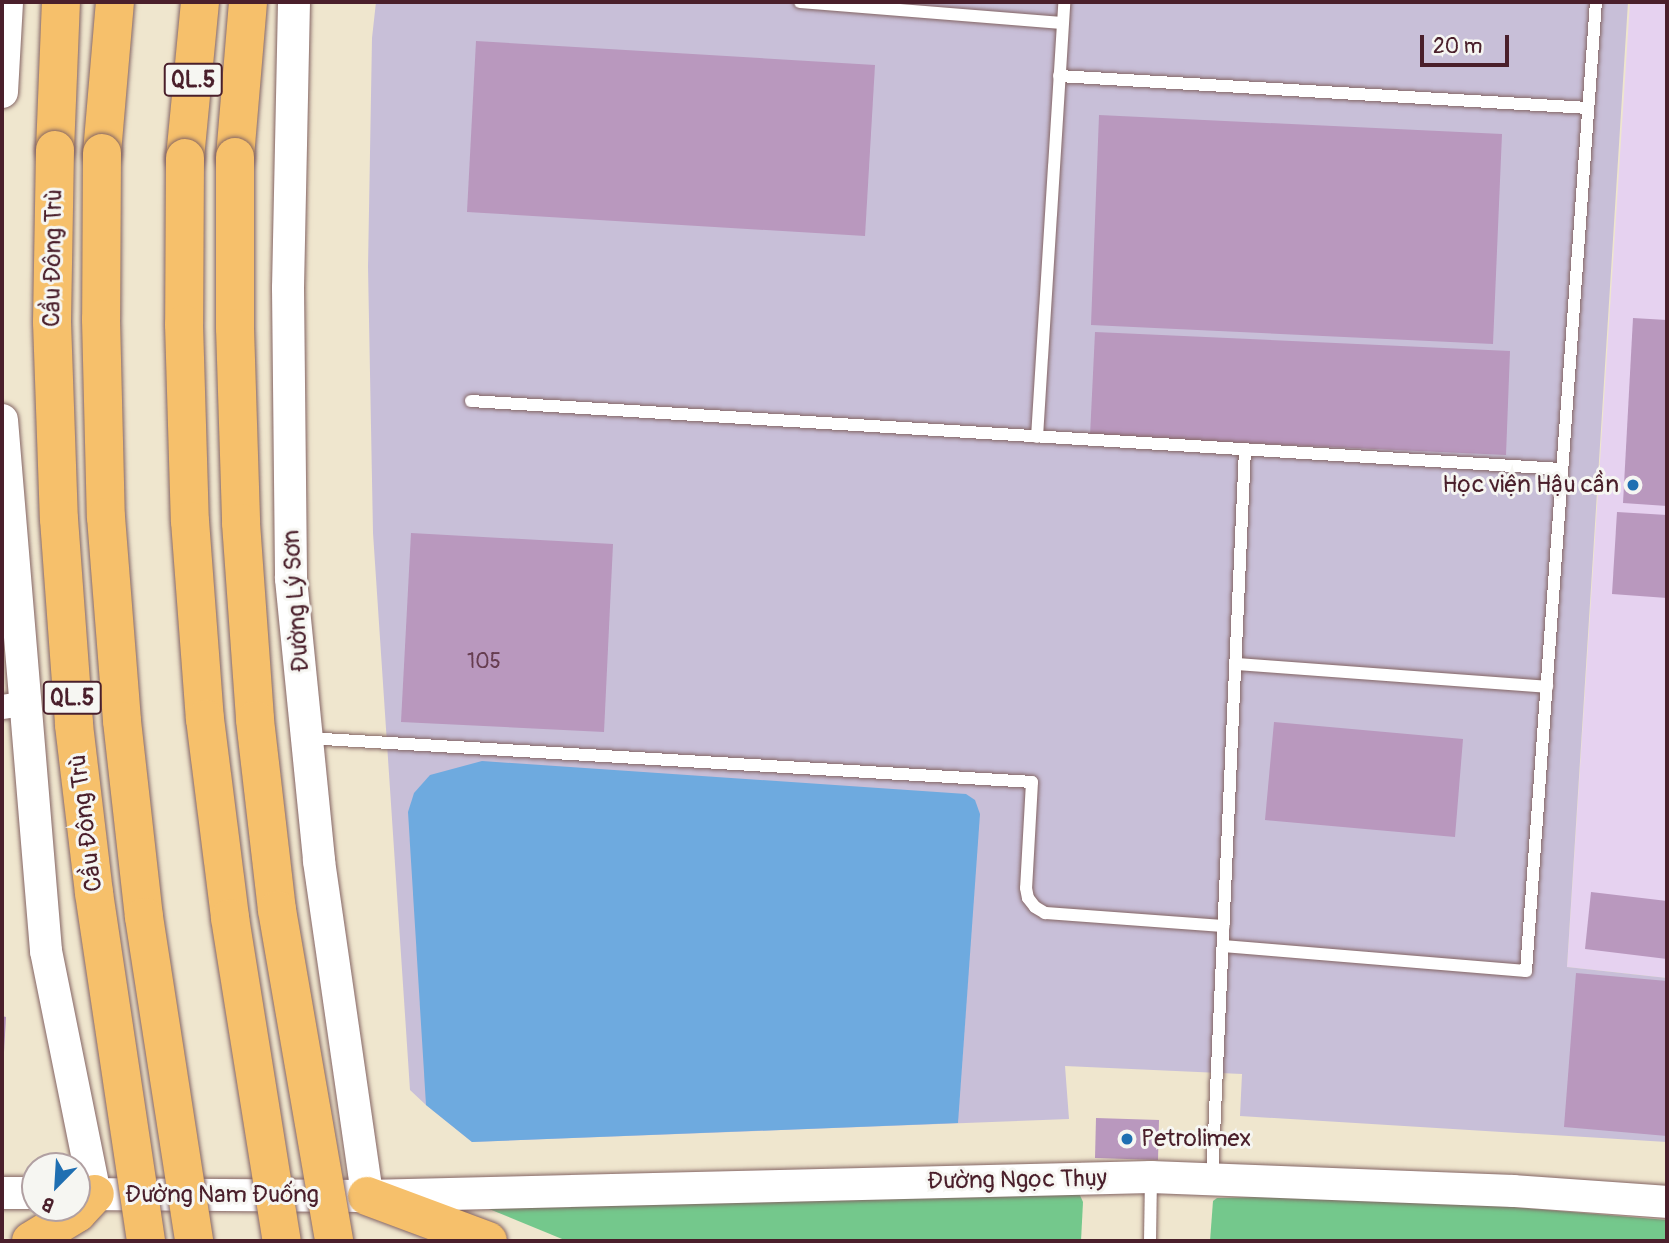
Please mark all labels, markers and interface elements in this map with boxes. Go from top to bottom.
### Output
scale bar [1424,21,1513,65]
text: 20 m [1433,33,1482,60]
road number: QL.5 [163,60,223,100]
street label: Cầu Đông Trù [37,189,69,327]
place label: Học viện Hậu cần [1442,471,1619,499]
marker: Học viện Hậu cần [1625,477,1641,493]
street label: Đường Lý Sơn [277,529,315,673]
house number: 105 [467,649,501,675]
road number: QL.5 [42,678,102,718]
street label: Cầu Đông Trù [63,753,109,893]
place label: Petrolimex [1141,1125,1251,1153]
marker: Petrolimex [1119,1131,1135,1147]
north arrow [21,1152,91,1222]
street label: Đường Ngọc Thụy [927,1164,1107,1196]
street label: Đường Nam Đuống [125,1181,319,1209]
text: B [38,1191,58,1218]

